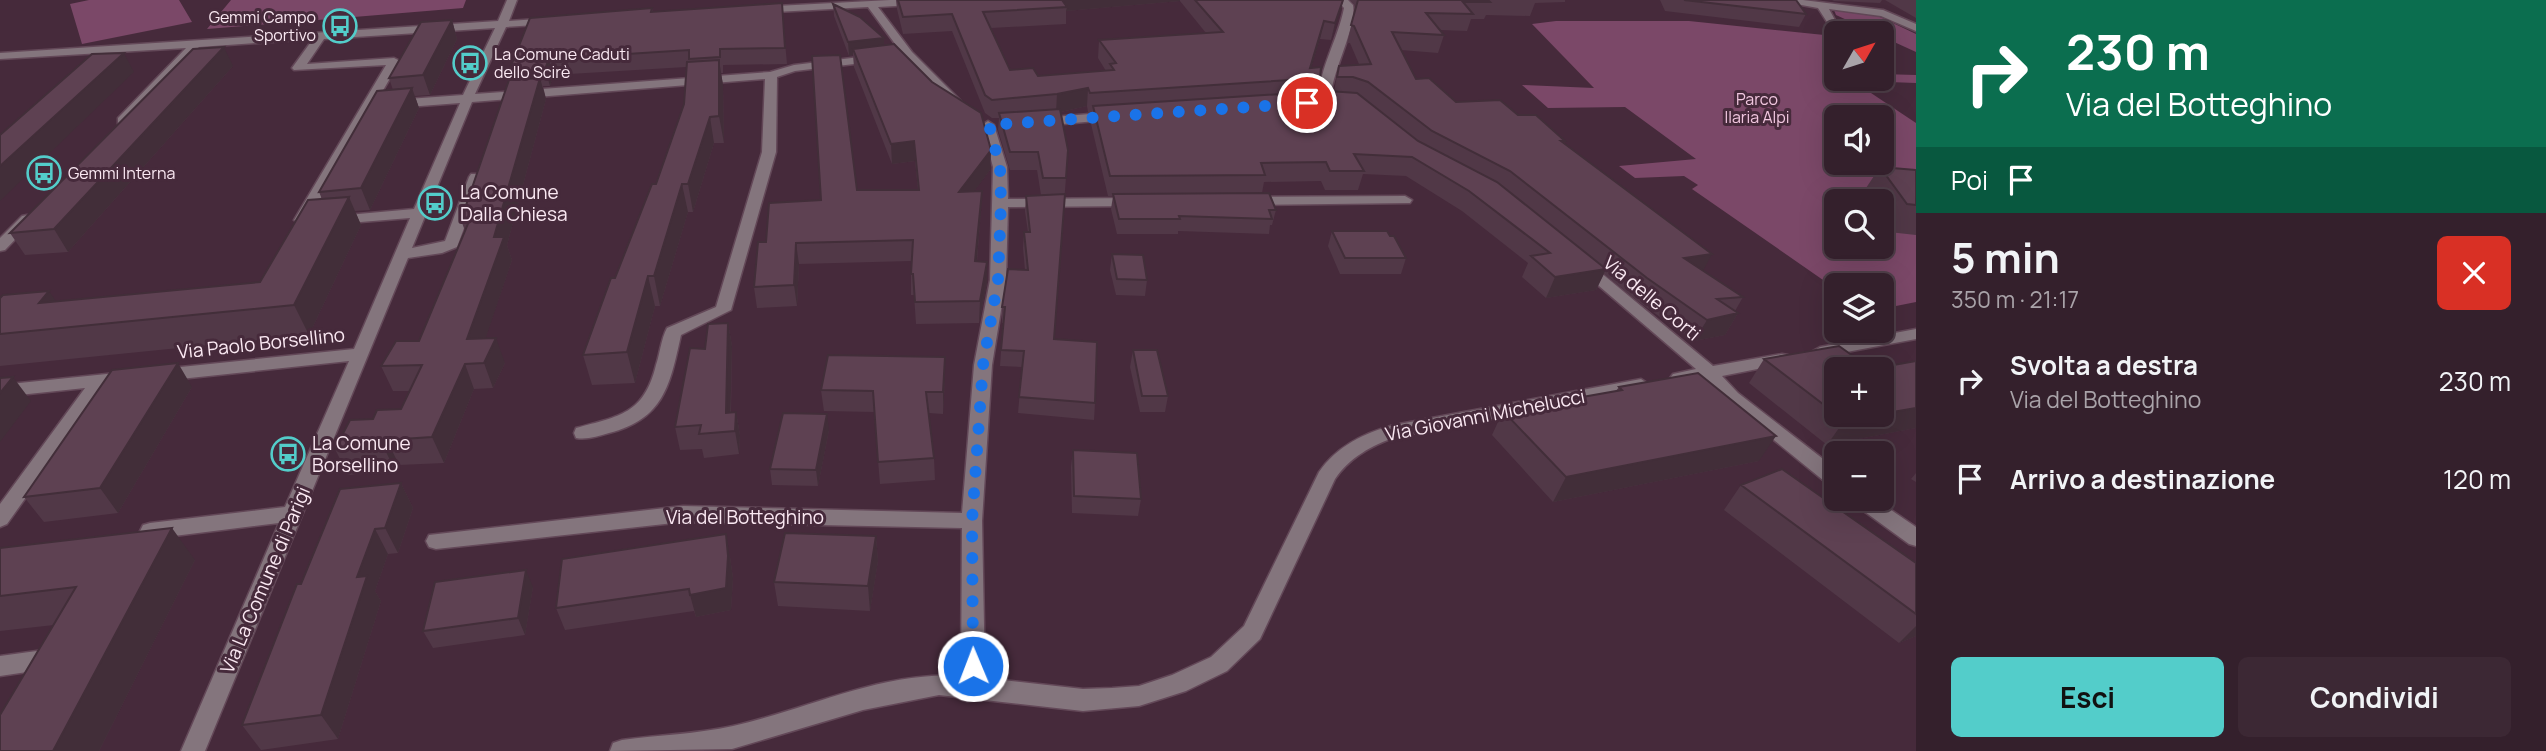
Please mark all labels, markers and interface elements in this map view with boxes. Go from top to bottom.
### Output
place label: Gemmi Campo Sportivo [209,6,316,46]
bus stop icon: Gemmi Campo Sportivo [321,7,359,45]
text: 230 m [2066,18,2210,85]
north arrow [1824,21,1894,91]
map controls [1824,21,1894,511]
icon: right [1951,28,2042,119]
place label: La Comune Caduti dello Scirè [494,43,630,83]
bus stop icon: La Comune Caduti dello Scirè [451,44,489,82]
pin [1277,73,1337,133]
text: Via del Botteghino [2066,82,2332,126]
icon: arrive [1288,84,1326,122]
park label: Parco Ilaria Alpi [1724,88,1790,128]
button: sound [1824,105,1894,175]
bus stop icon: Gemmi Interna [25,154,63,192]
icon: arrive [2002,161,2040,199]
place label: Gemmi Interna [68,162,175,184]
text: Poi [1951,162,1988,198]
place label: La Comune Dalla Chiesa [460,179,568,227]
bus stop icon: La Comune Dalla Chiesa [416,184,454,222]
button: search [1824,189,1894,259]
text: 5 min [1951,228,2060,286]
button: close [2437,236,2511,310]
street label: Via delle Corti [1598,250,1706,346]
button: layers [1824,273,1894,343]
text: 350 m · 21:17 [1951,283,2079,315]
street label: Via Paolo Borsellino [176,321,346,365]
text: Svolta a destra [2010,347,2198,383]
button: + [1824,357,1894,427]
icon: right [1951,362,1989,400]
text: 230 m [2439,363,2511,399]
street label: Via Giovanni Michelucci [1383,383,1587,447]
text: Via del Botteghino [2010,383,2201,415]
place label: La Comune Borsellino [312,430,411,478]
bus stop icon: La Comune Borsellino [269,435,307,473]
button: − [1824,441,1894,511]
icon: arrive [1951,460,1989,498]
text: Arrivo a destinazione [2010,461,2275,497]
text: 120 m [2443,461,2511,497]
street label: Via La Comune di Parigi [214,483,316,677]
street label: Via del Botteghino [666,504,824,530]
position arrow [936,629,1010,703]
button: Esci [1951,657,2224,737]
button: Condividi [2238,657,2511,737]

